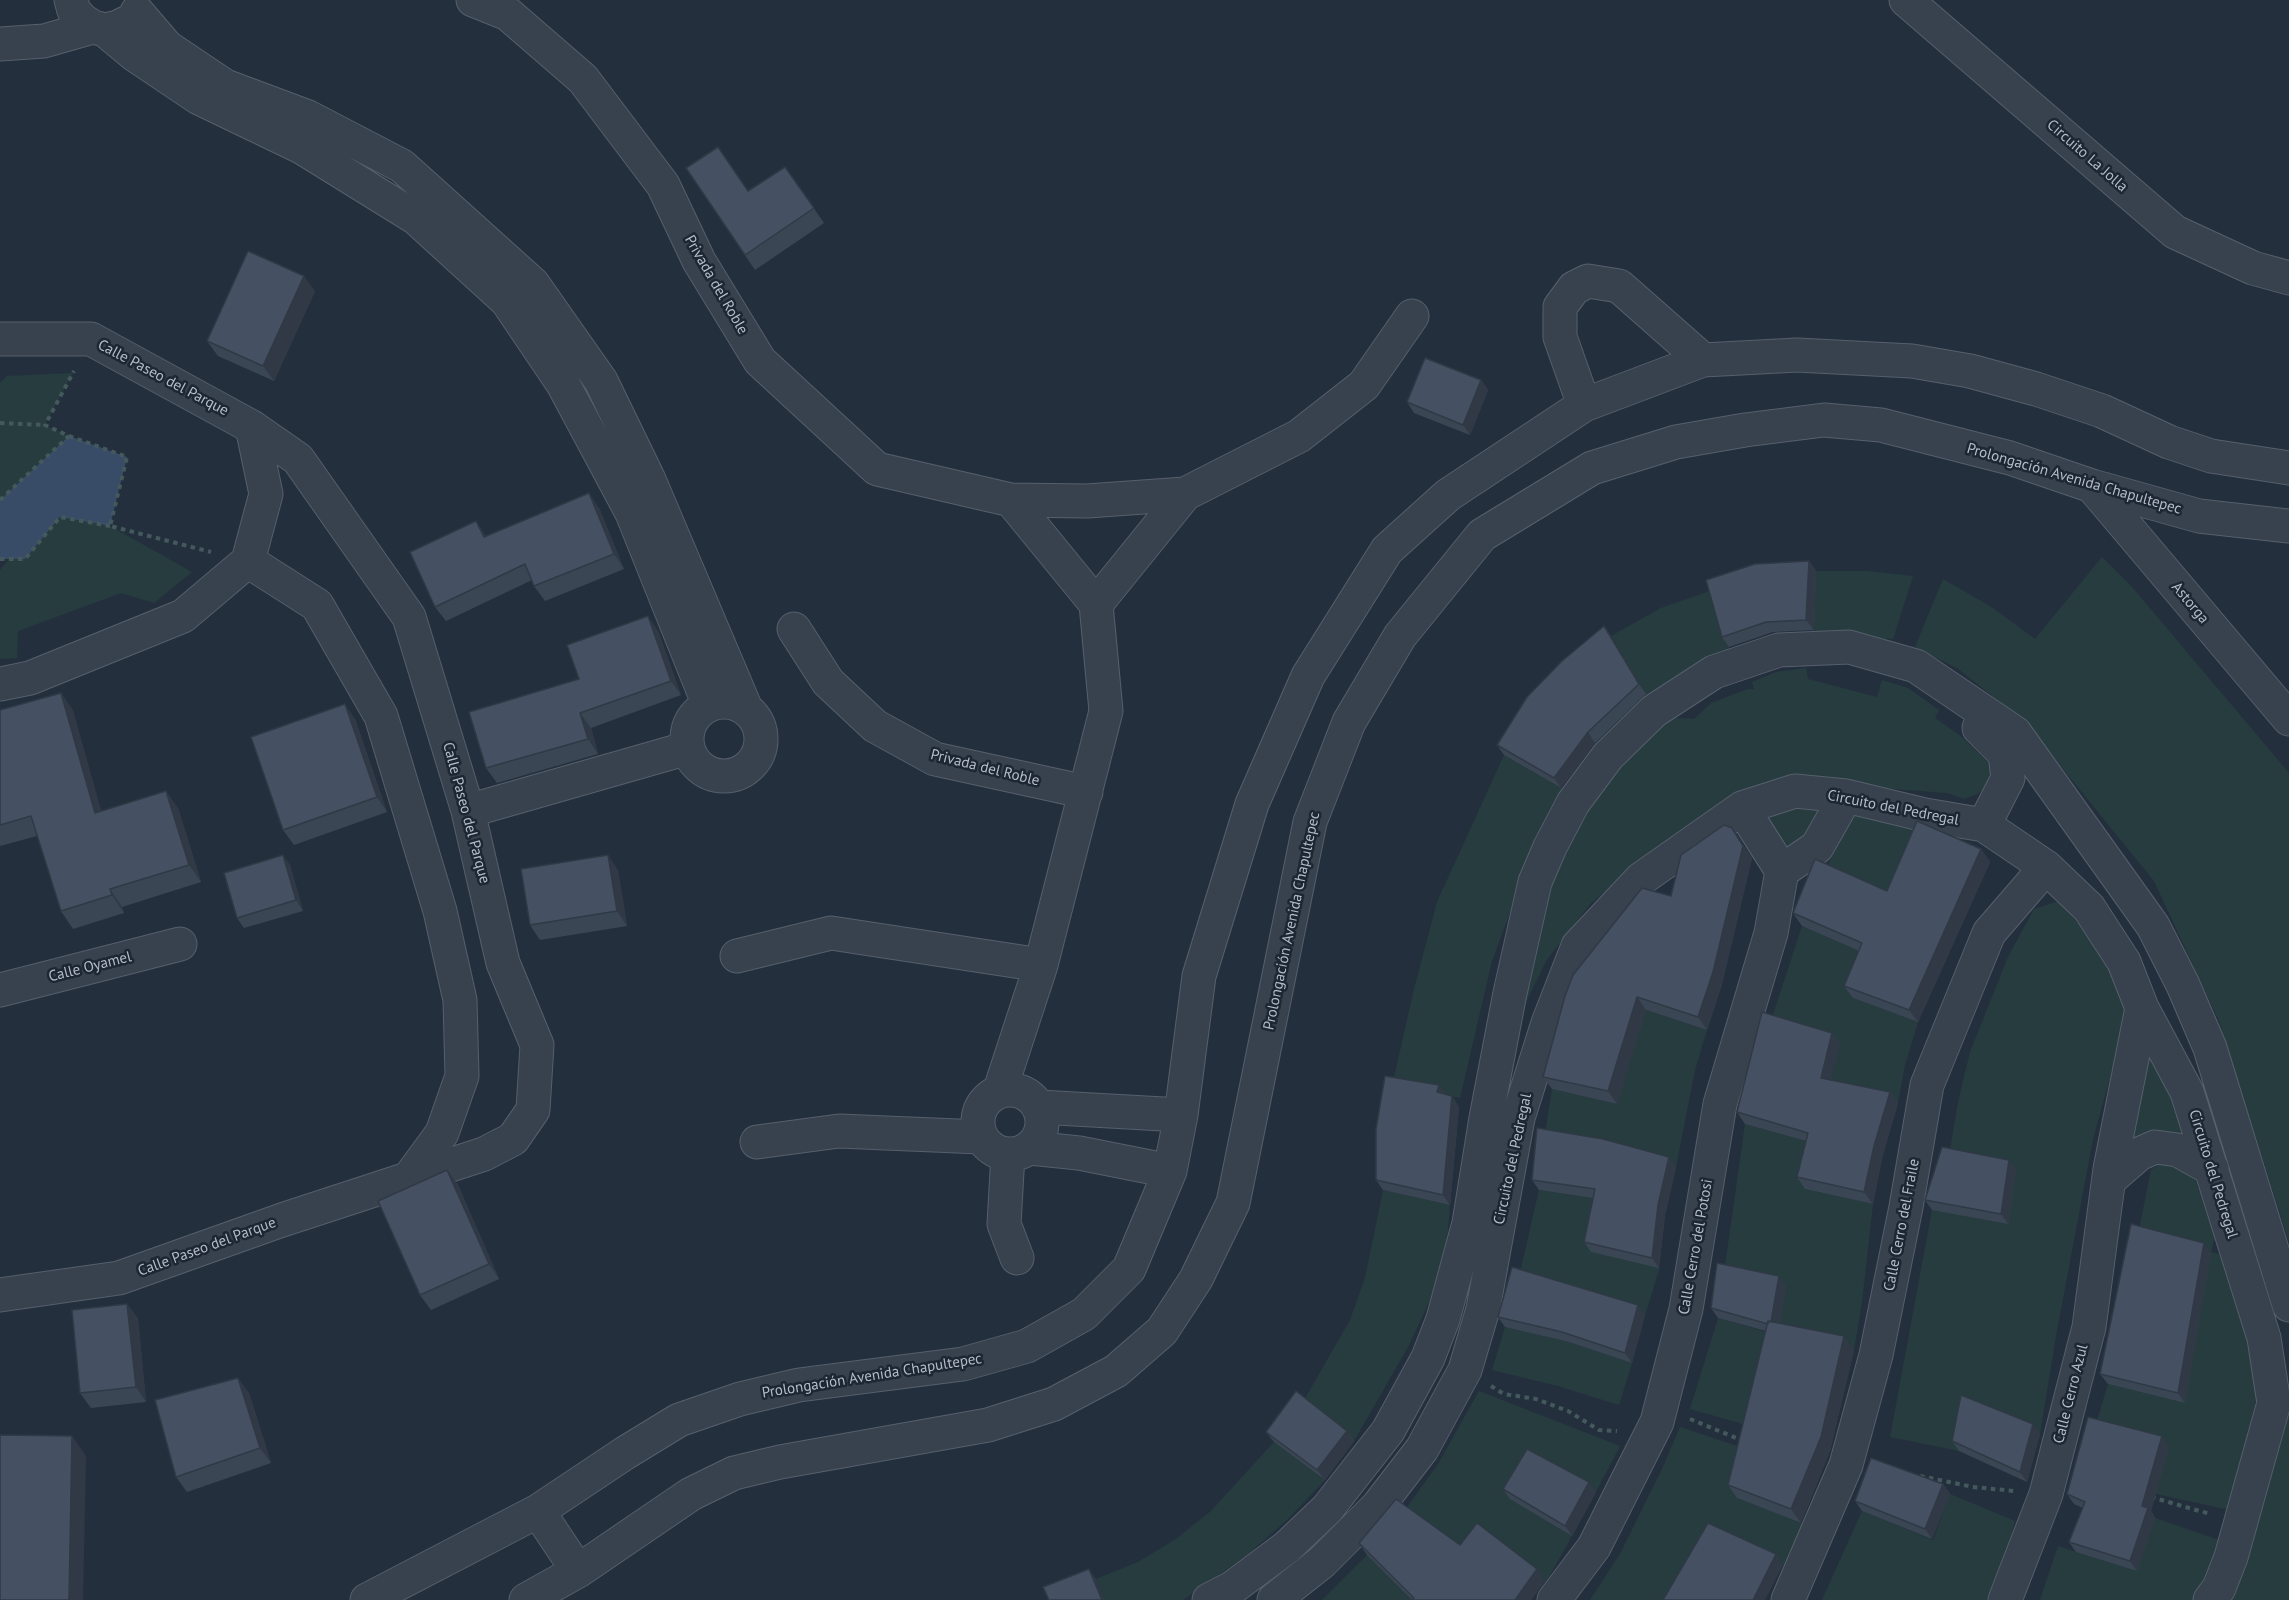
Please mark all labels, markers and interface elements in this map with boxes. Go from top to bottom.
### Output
street label: Circuito La Jolla [2043,116,2131,196]
street label: Privada del Roble [680,232,752,338]
street label: Calle Paseo del Parque [95,336,231,420]
street label: Prolongación Avenida Chapultepec [1965,440,2183,518]
street label: Astorga [2167,579,2213,627]
street label: Calle Paseo del Parque [438,740,494,886]
street label: Privada del Roble [929,746,1041,790]
street label: Circuito del Pedregal [1826,786,1960,830]
street label: Prolongación Avenida Chapultepec [1260,810,1324,1032]
street label: Calle Oyamel [47,948,133,986]
street label: Circuito del Pedregal [1490,1092,1536,1226]
street label: Circuito del Pedregal [2185,1108,2241,1240]
street label: Calle Cerro del Fraile [1880,1157,1924,1293]
street label: Calle Cerro del Potosi [1675,1178,1717,1316]
street label: Calle Paseo del Parque [136,1214,278,1280]
street label: Calle Cerro Azul [2050,1343,2092,1445]
street label: Prolongación Avenida Chapultepec [761,1350,983,1402]

